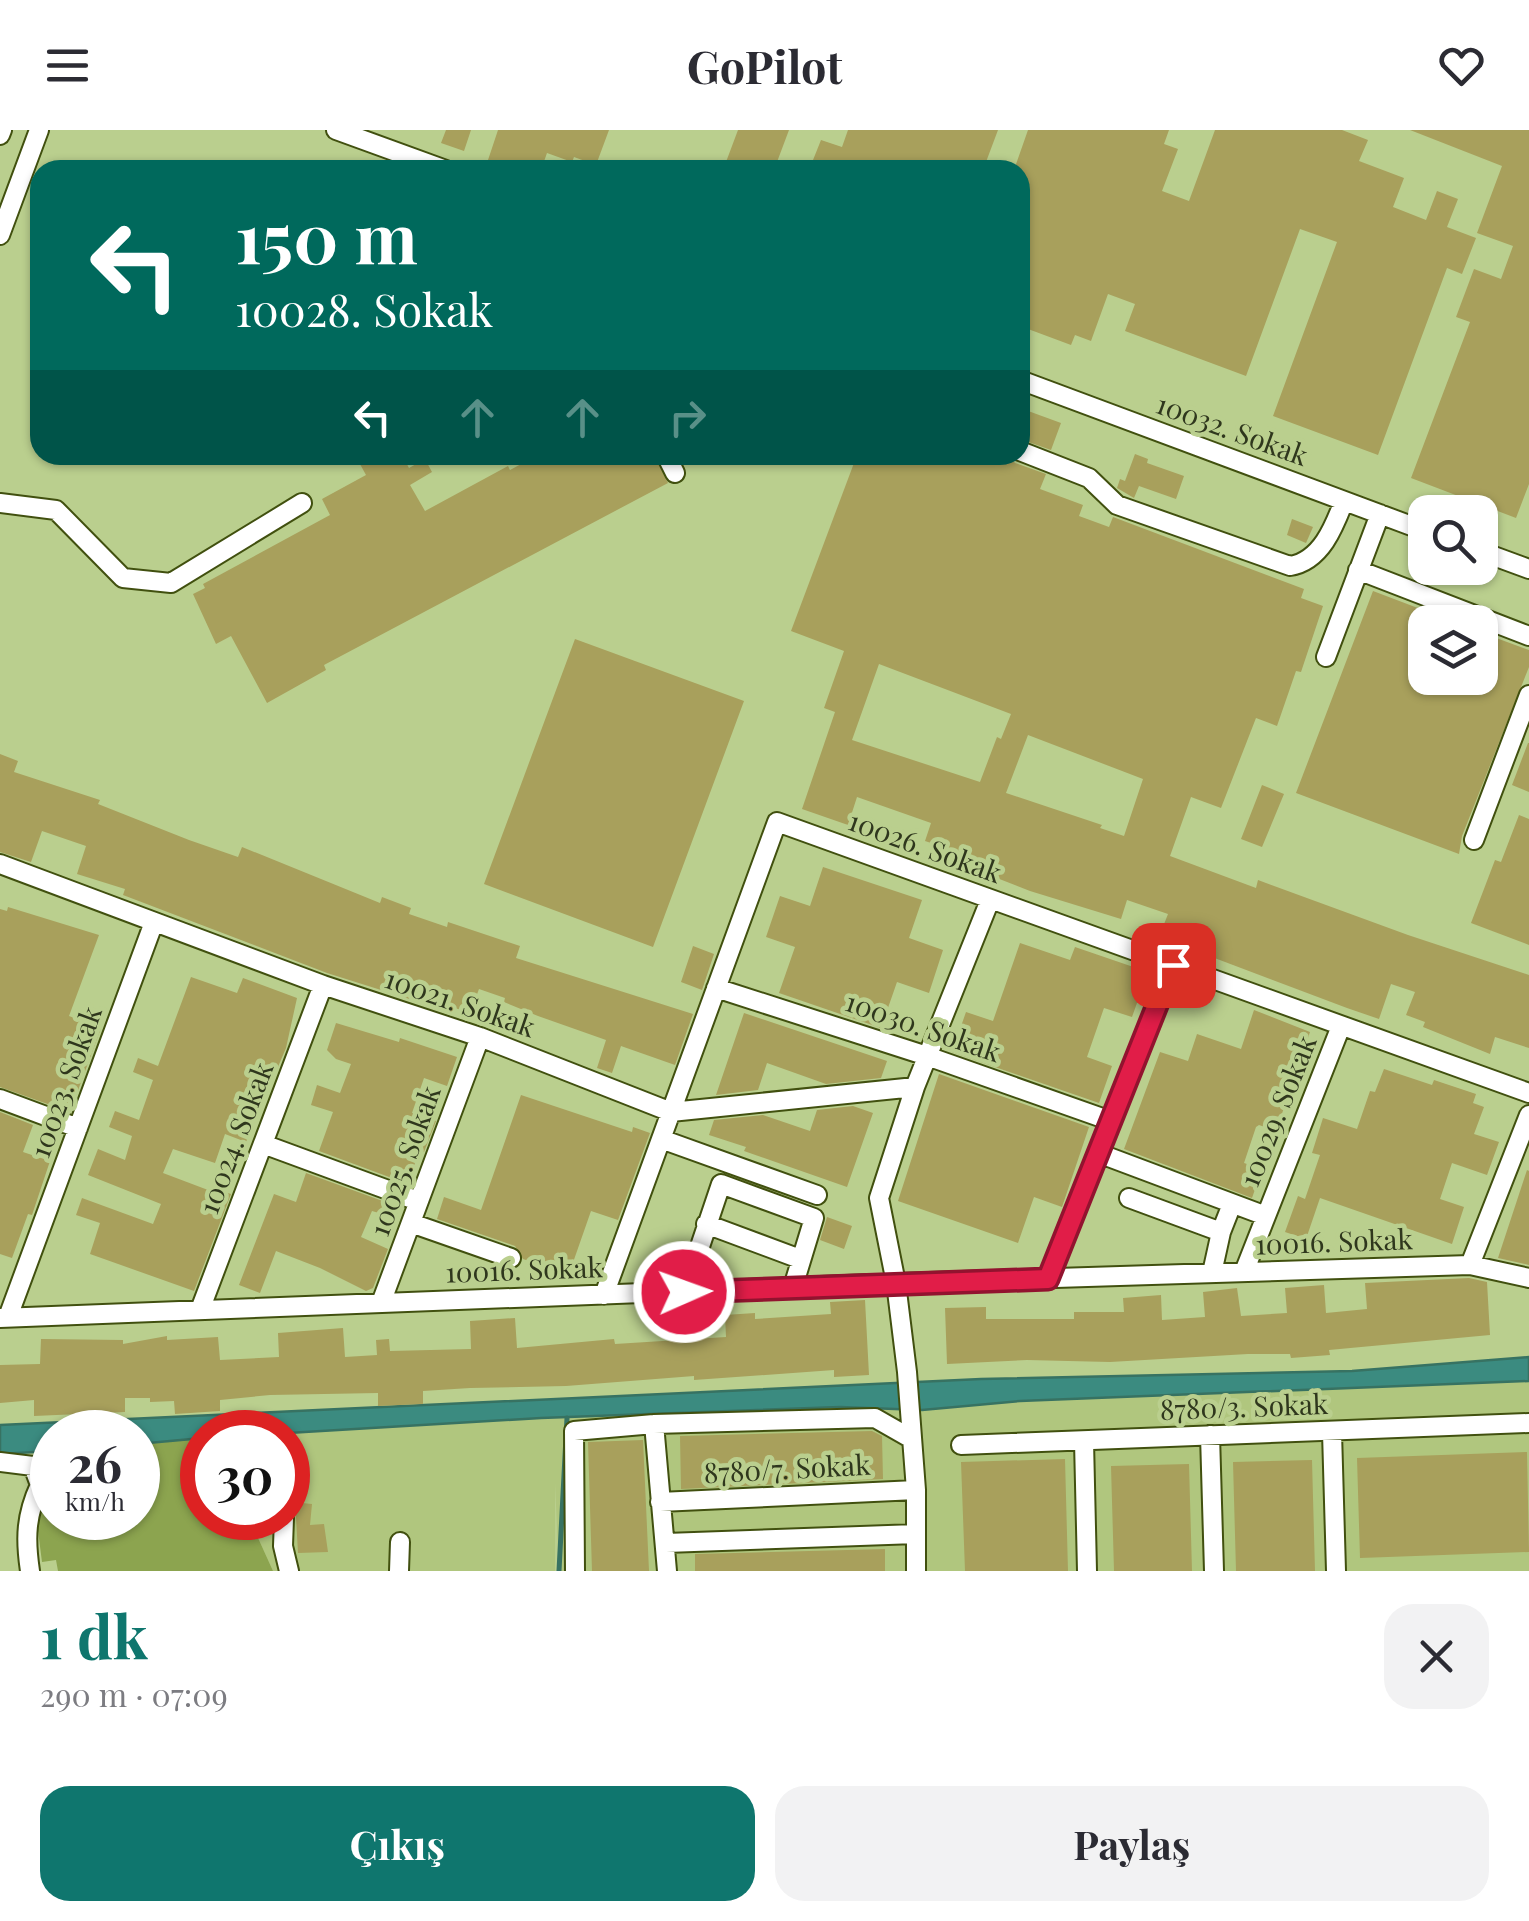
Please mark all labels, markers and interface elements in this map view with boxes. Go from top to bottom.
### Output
text: GoPilot [687,35,842,95]
icon: menu [40,38,95,93]
icon: heart [1434,38,1489,93]
text: 150 m [235,188,418,282]
icon: left [70,200,200,330]
text: 10028. Sokak [235,278,493,338]
street label: 10032. Sokak [1152,384,1314,473]
icon: left [345,390,400,445]
icon: ahead [450,390,505,445]
icon: ahead [555,390,610,445]
icon: right [660,390,715,445]
map controls [1408,495,1498,695]
button: search [1408,495,1498,585]
button: layers [1408,605,1498,695]
street label: 10026. Sokak [844,801,1008,891]
pin [1131,923,1216,1008]
icon: arrive [1146,938,1201,993]
street label: 10021. Sokak [381,959,541,1045]
street label: 10030. Sokak [841,982,1007,1070]
street label: 10023. Sokak [20,1000,109,1162]
street label: 10029. Sokak [1229,1029,1324,1192]
street label: 10024. Sokak [189,1056,281,1219]
street label: 10025. Sokak [359,1080,448,1241]
street label: 10016. Sokak [1255,1219,1414,1262]
position arrow [632,1240,736,1344]
street label: 10016. Sokak [445,1247,604,1290]
street label: 8780/3. Sokak [1159,1384,1329,1427]
speed limit sign: 30 [180,1410,310,1540]
text: 26 [68,1429,122,1496]
street label: 8780/7. Sokak [703,1445,872,1490]
text: km/h [65,1484,125,1517]
text: 1 dk [40,1594,148,1674]
button: close [1384,1604,1489,1709]
text: 290 m · 07:09 [40,1672,228,1715]
button: Çıkış [40,1786,755,1901]
button: Paylaş [775,1786,1489,1901]

